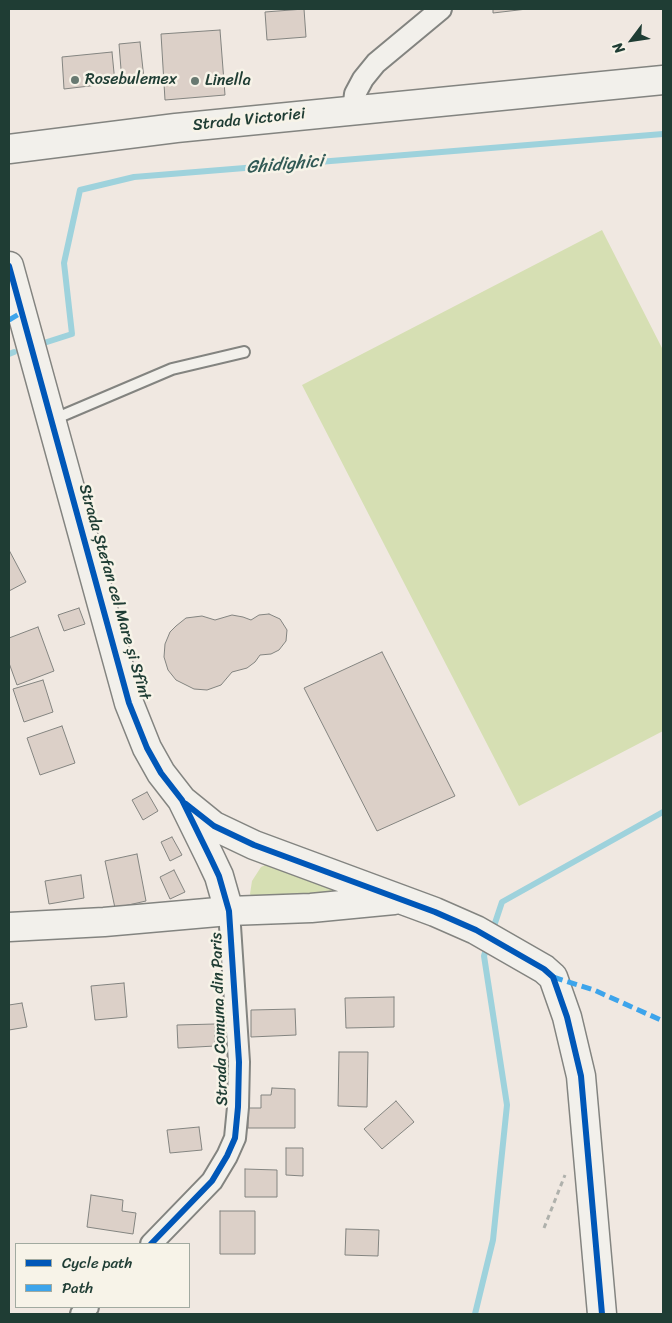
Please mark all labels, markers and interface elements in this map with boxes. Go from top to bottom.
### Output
north arrow [607,15,657,65]
text: N [606,37,632,59]
place label: Rosebulemex [85,70,177,90]
place label: Linella [205,71,251,91]
marker: Rosebulemex [69,74,81,86]
marker: Linella [189,75,201,87]
street label: Strada Victoriei [192,105,306,135]
water label: Ghidighici [245,151,325,179]
street label: Strada Ștefan cel Mare și Sfînt [74,482,154,702]
street label: Strada Comuna din Paris [207,932,233,1106]
legend [15,1243,190,1308]
text: Cycle path [62,1250,132,1276]
text: Path [62,1275,93,1301]

